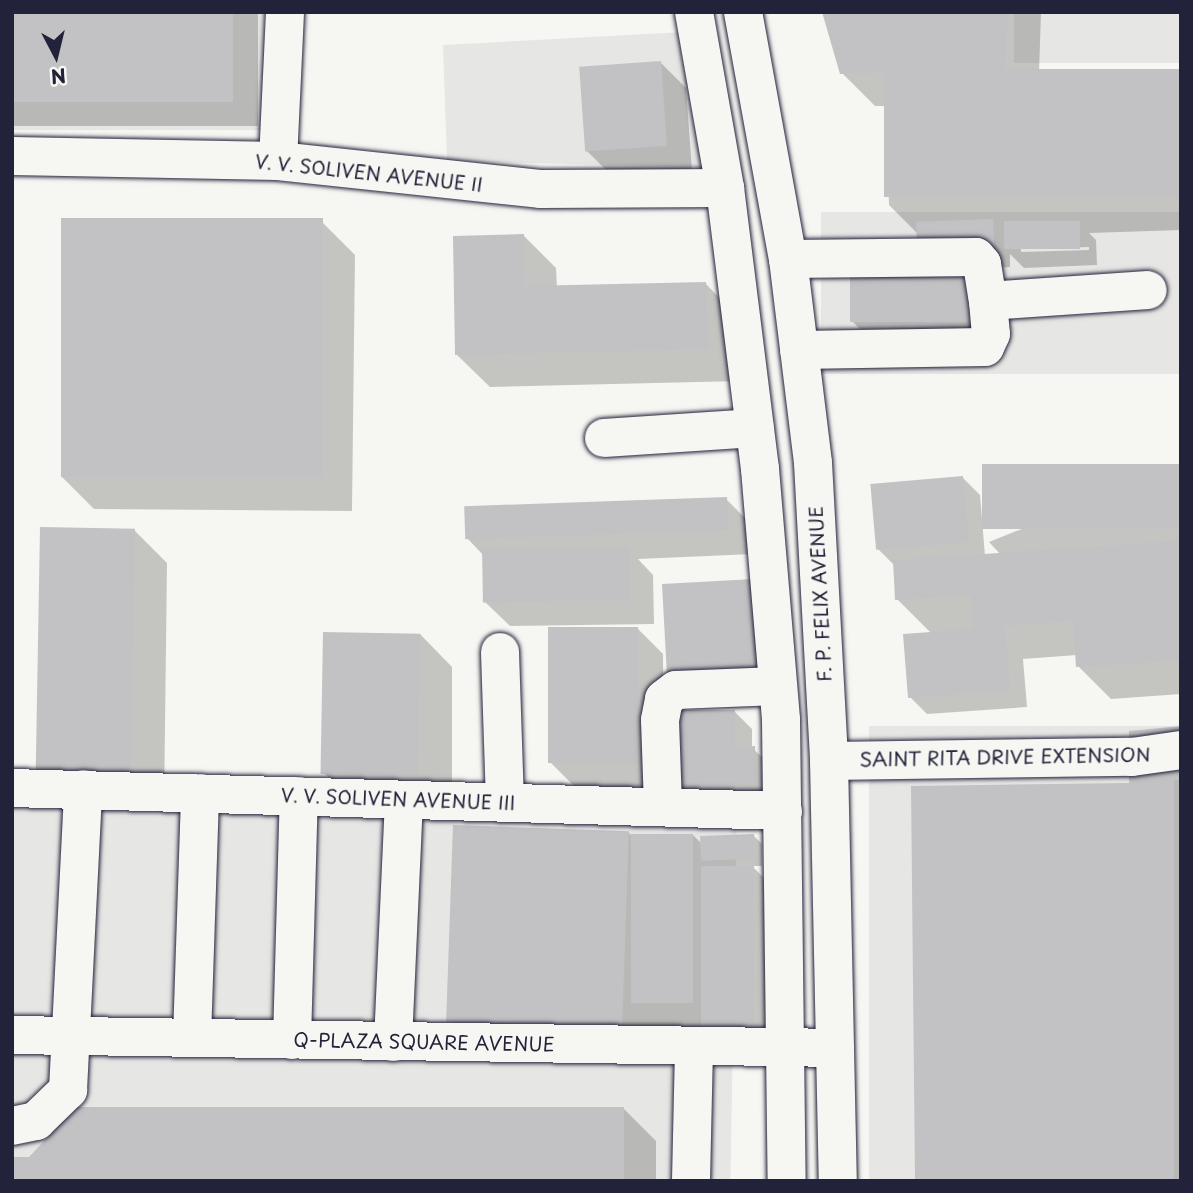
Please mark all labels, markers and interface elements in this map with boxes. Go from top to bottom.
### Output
north arrow [21,21,91,91]
text: N [49,62,68,92]
street label: V. V. SOLIVEN AVENUE II [252,150,486,196]
street label: F. P. FELIX AVENUE [804,503,836,685]
street label: SAINT RITA DRIVE EXTENSION [859,743,1151,771]
street label: V. V. SOLIVEN AVENUE III [279,783,517,815]
street label: Q-PLAZA SQUARE AVENUE [292,1028,556,1056]

